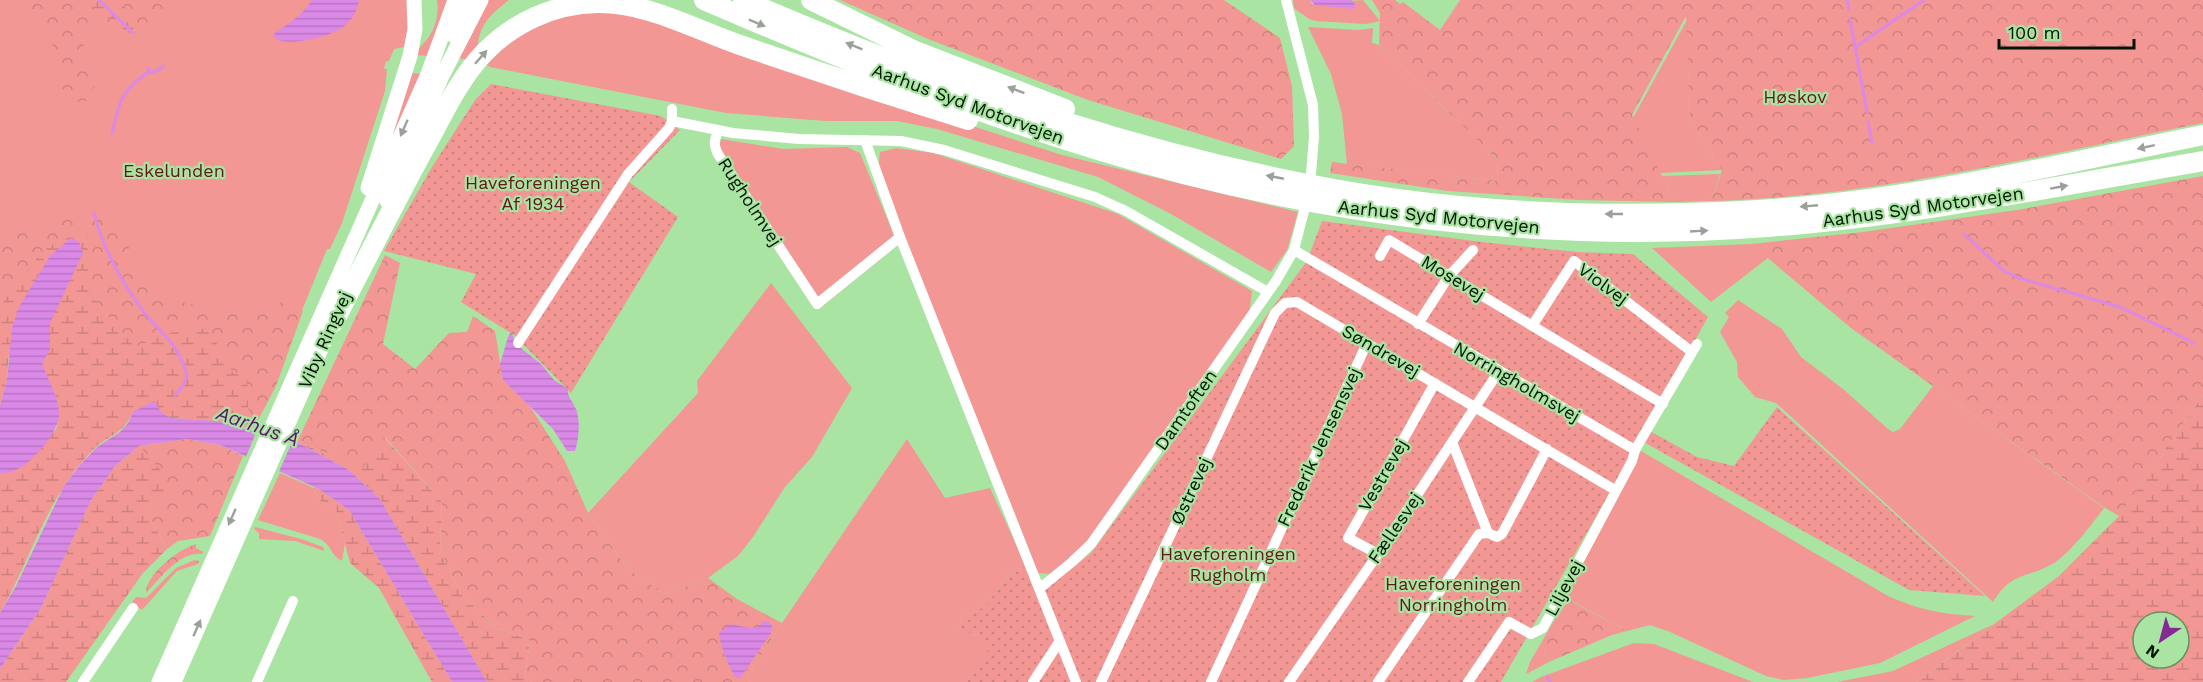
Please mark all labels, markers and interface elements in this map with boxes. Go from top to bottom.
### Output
scale bar [1999,12,2134,50]
one-way arrow [749,18,767,28]
text: 100 m [2008,22,2061,43]
one-way arrow [845,41,863,50]
one-way arrow [474,50,488,65]
street label: Aarhus Syd Motorvejen [869,59,1067,148]
one-way arrow [1007,85,1025,94]
park label: Høskov [1763,86,1827,107]
one-way arrow [399,119,409,137]
one-way arrow [2136,143,2155,152]
street label: Rugholmvej [714,154,787,250]
park label: Eskelunden [123,160,225,181]
park label: Haveforeningen Af 1934 [465,172,601,214]
one-way arrow [1265,172,1284,181]
street label: Aarhus Syd Motorvejen [1821,182,2025,231]
one-way arrow [2050,182,2069,191]
street label: Aarhus Syd Motorvejen [1337,195,1541,238]
one-way arrow [1799,201,1818,211]
one-way arrow [1605,209,1624,219]
one-way arrow [1690,226,1709,235]
street label: Mosevej [1418,250,1489,305]
street label: Violvej [1574,258,1632,309]
street label: Viby Ringvej [294,288,355,392]
street label: Søndrevej [1339,320,1424,381]
street label: Norringholmsvej [1450,337,1584,426]
street label: Frederik Jensensvej [1272,364,1365,530]
street label: Damtoften [1150,365,1221,454]
water label: Aarhus Å [213,400,302,451]
street label: Vestrevej [1353,435,1412,515]
street label: Østrevej [1166,454,1215,528]
street label: Fællesvej [1363,488,1426,567]
one-way arrow [227,509,236,526]
park label: Haveforeningen Rugholm [1160,543,1296,585]
street label: Liljevej [1540,556,1587,619]
park label: Haveforeningen Norringholm [1385,573,1521,615]
north arrow [2131,610,2191,670]
one-way arrow [193,620,202,637]
text: N [2142,641,2163,663]

